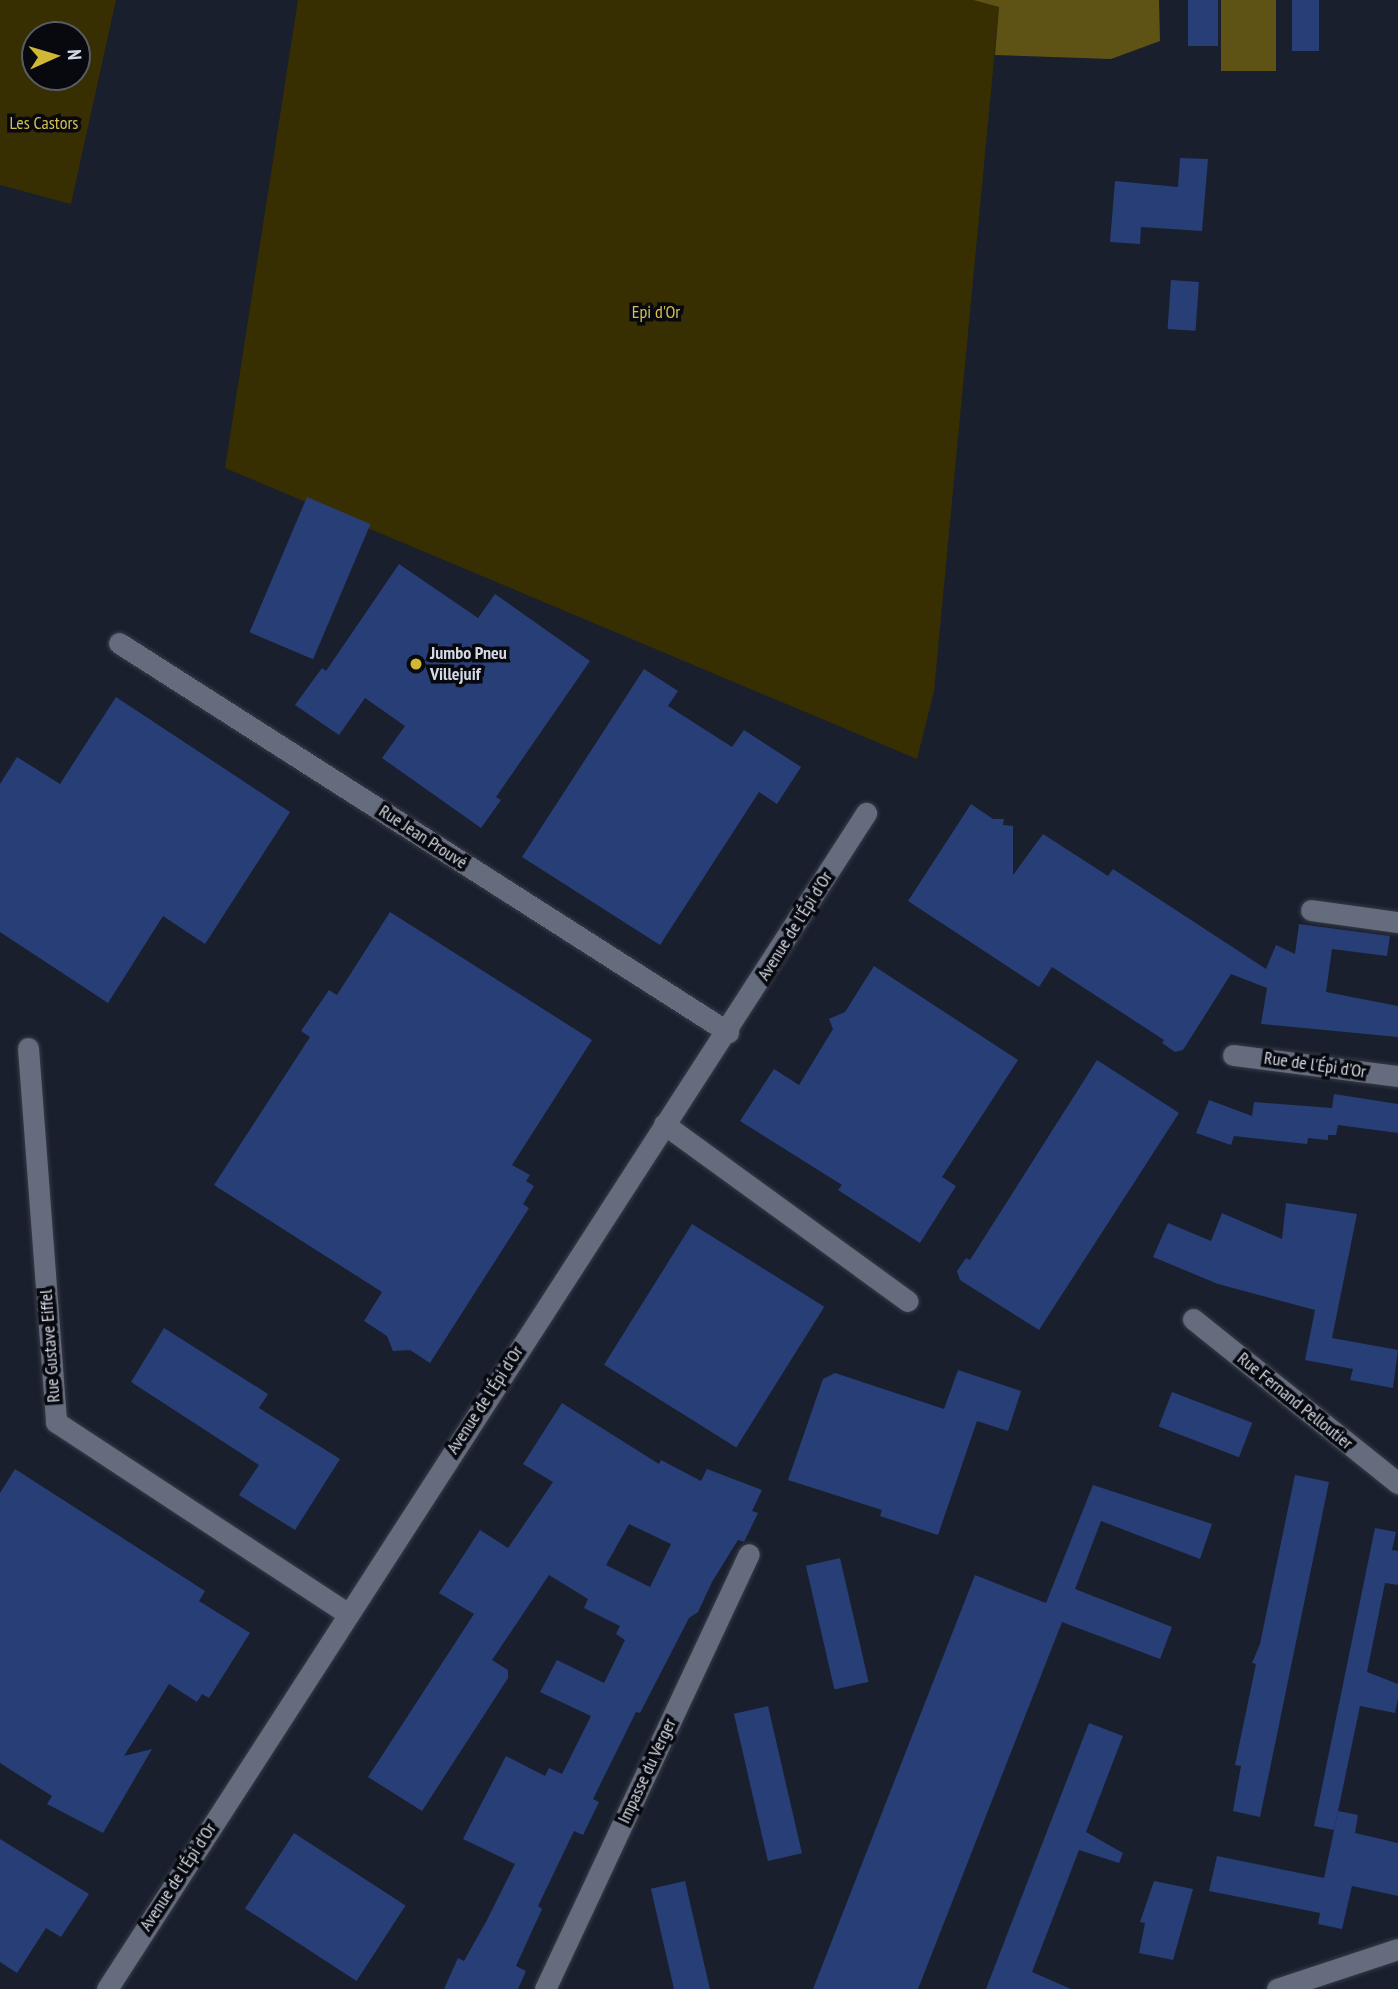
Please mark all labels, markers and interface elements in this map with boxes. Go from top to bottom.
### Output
north arrow [21,21,91,91]
text: N [63,49,87,61]
park label: Les Castors [10,112,78,134]
park label: Epi d'Or [632,301,680,323]
place label: Jumbo Pneu Villejuif [430,643,507,686]
marker: Jumbo Pneu Villejuif [408,656,424,672]
street label: Rue Jean Prouvé [375,800,471,874]
street label: Avenue de l'Épi d'Or [753,868,837,984]
street label: Rue de l'Épi d'Or [1263,1047,1367,1083]
street label: Rue Gustave Eiffel [35,1289,65,1403]
street label: Avenue de l'Épi d'Or [442,1342,528,1458]
street label: Rue Fernand Pelloutier [1233,1348,1357,1454]
street label: Impasse du Verger [613,1715,681,1827]
street label: Avenue de l'Épi d'Or [135,1819,221,1935]

